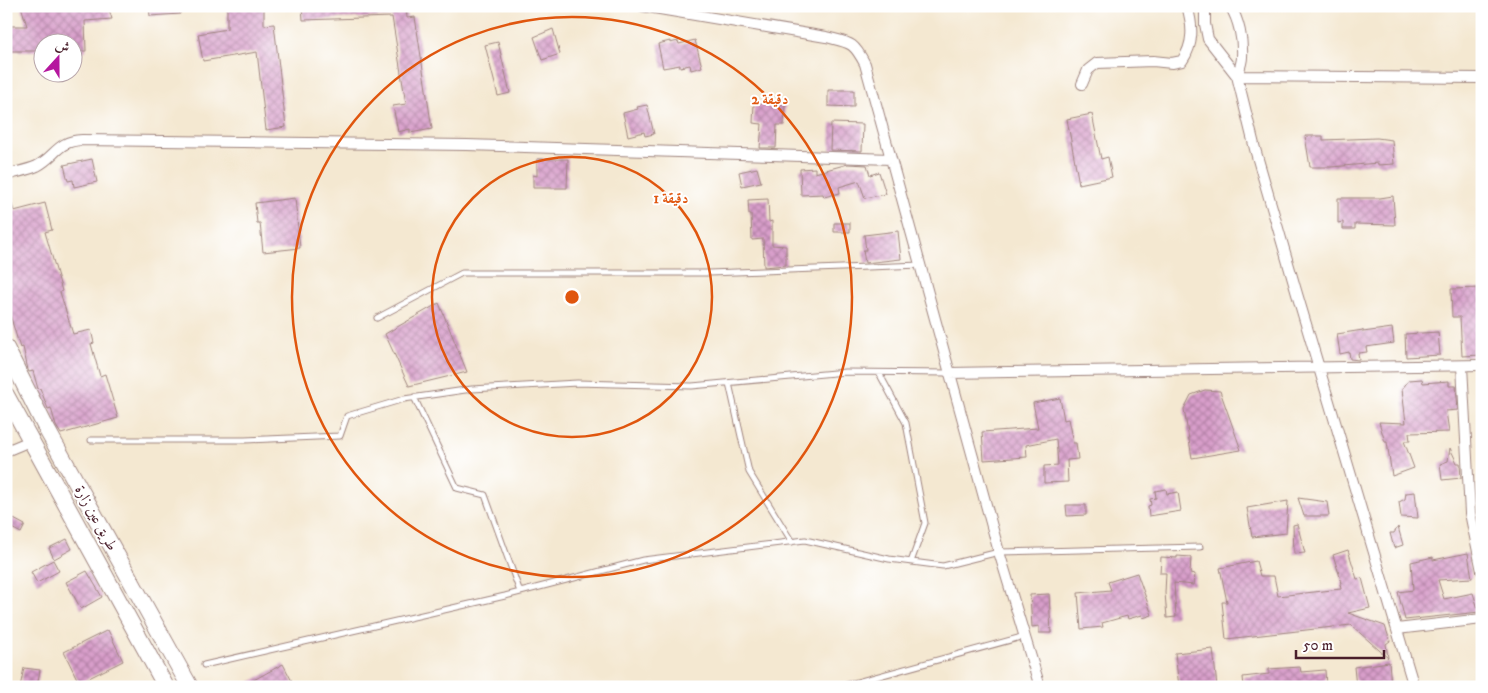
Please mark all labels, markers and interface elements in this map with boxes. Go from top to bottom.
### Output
north arrow [32,32,82,82]
text: ش [53,36,72,58]
text: 2 دقيقة [752,90,788,109]
text: 1 دقيقة [654,189,688,208]
centre of rings [563,288,581,306]
street label: طريق عين زارة [70,482,122,554]
scale bar [1296,628,1383,660]
text: 50 m [1303,636,1333,655]

